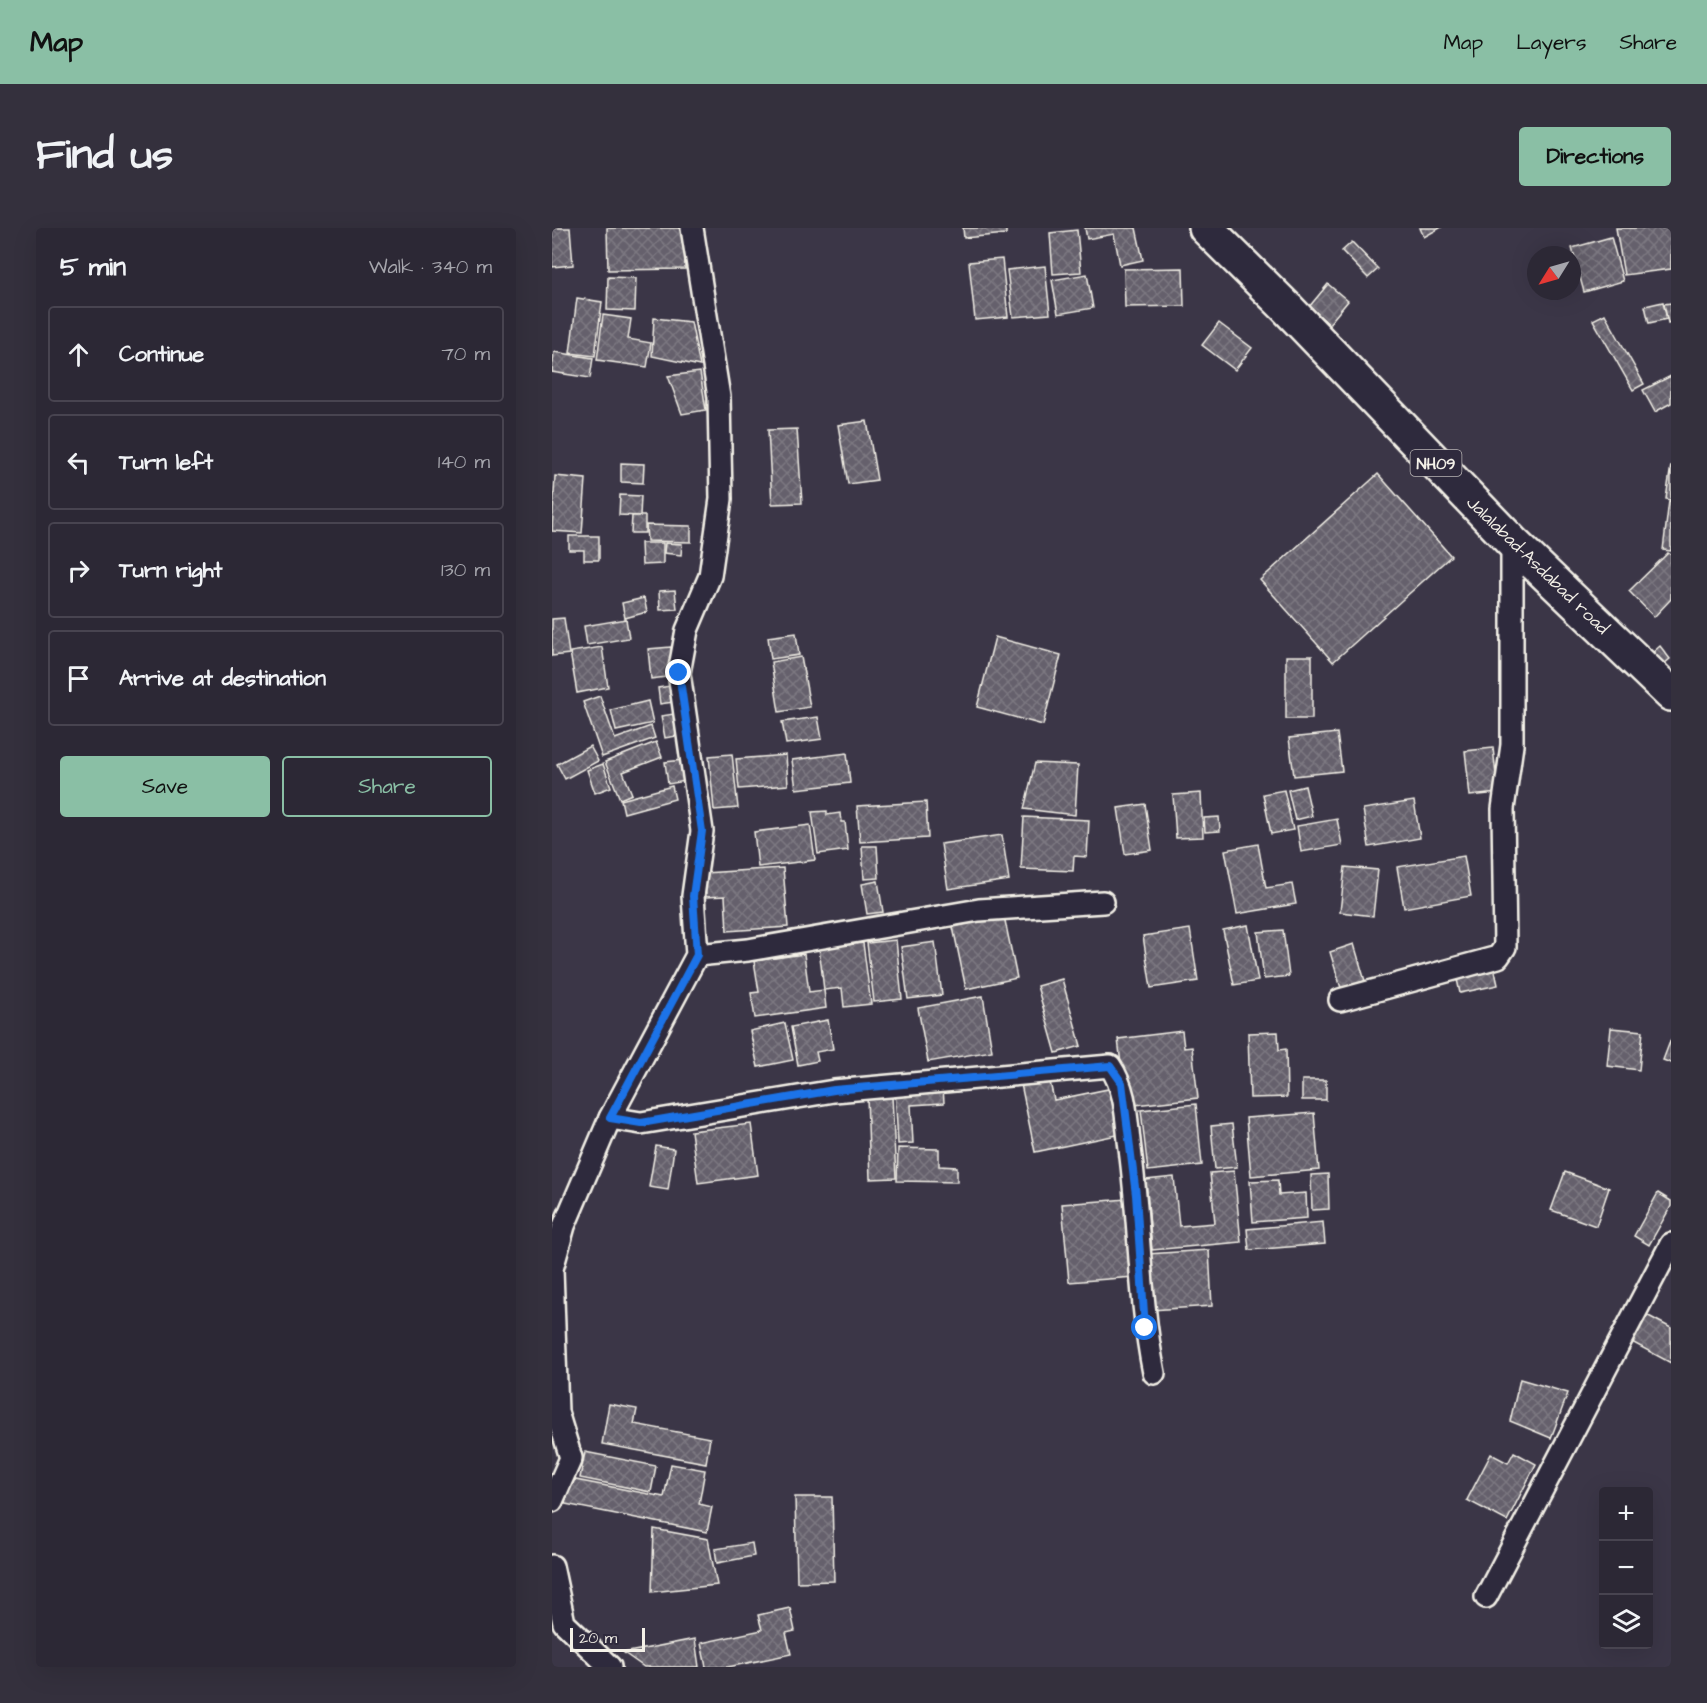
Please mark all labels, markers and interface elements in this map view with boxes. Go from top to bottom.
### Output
text: Map [30,23,83,62]
text: Map [1443,28,1483,57]
text: Layers [1516,28,1586,57]
text: Share [1619,28,1677,57]
text: Find us [36,127,173,185]
button: Directions [1519,127,1671,186]
north arrow [1527,246,1581,300]
text: 5 min [60,249,126,285]
text: Walk · 340 m [369,253,492,281]
icon: ahead [62,338,95,371]
text: Continue [119,339,204,370]
text: 70 m [442,340,490,368]
icon: left [62,446,95,479]
text: Turn left [119,447,213,478]
text: 140 m [438,448,490,476]
road number: NH09 [1410,450,1462,476]
street label: Jalalabad-Asdabad road [1461,490,1615,640]
icon: right [62,554,95,587]
text: Turn right [119,555,222,586]
text: 130 m [441,556,490,584]
route end [665,659,691,685]
icon: arrive [62,662,95,695]
text: Arrive at destination [119,663,326,694]
button: Save [60,756,270,817]
button: Share [282,756,492,817]
route start [1131,1314,1157,1340]
map controls [1599,1487,1653,1649]
button: + [1599,1487,1653,1541]
button: − [1599,1541,1653,1595]
button: layers [1599,1595,1653,1649]
scale bar [570,1625,645,1652]
text: 20 m [579,1627,617,1649]

